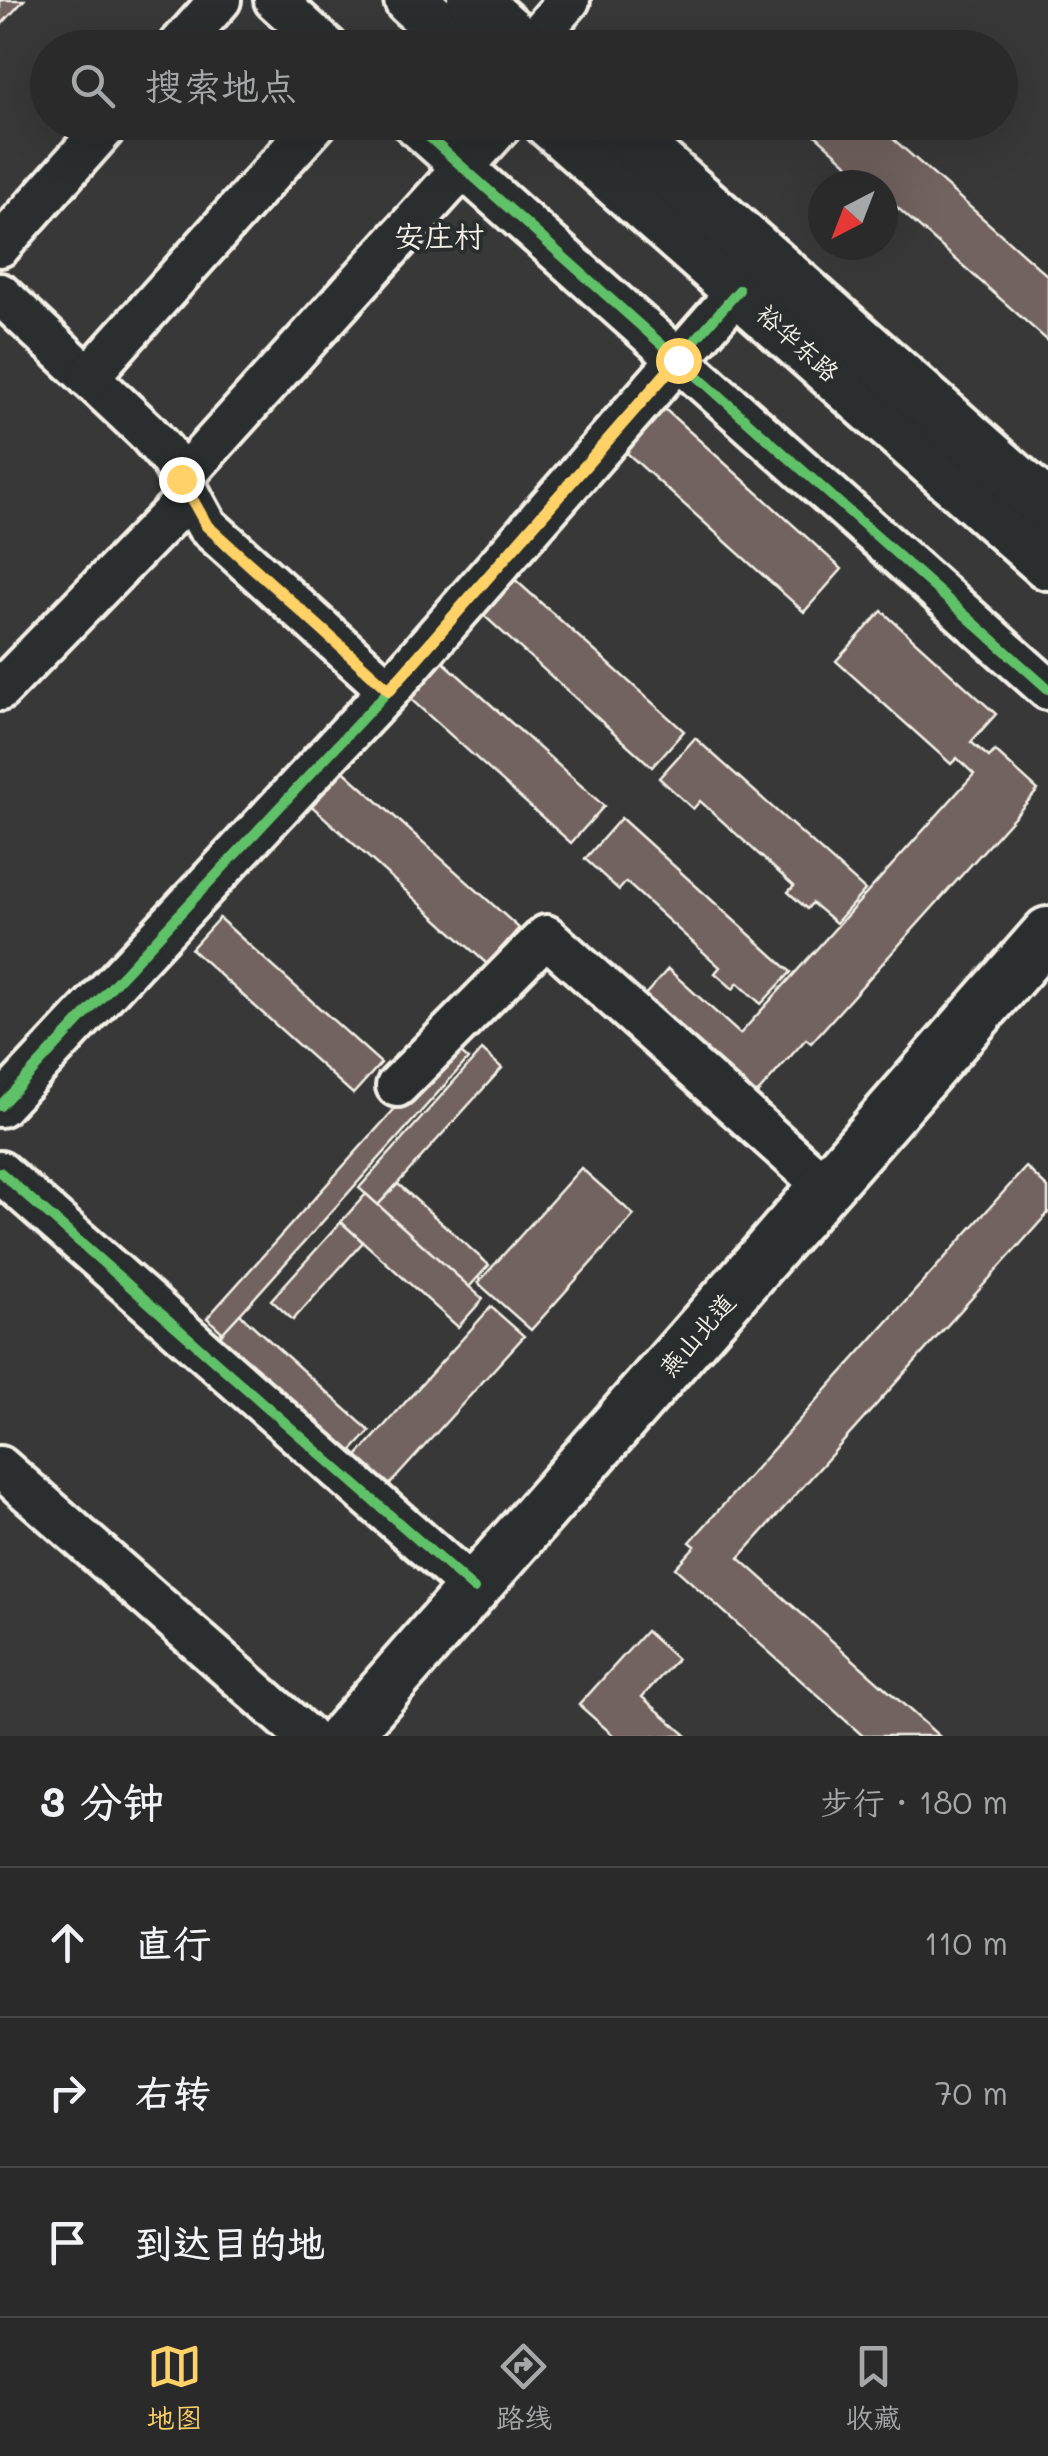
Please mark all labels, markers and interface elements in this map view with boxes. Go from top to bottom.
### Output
search box [30,30,1018,140]
icon: search [65,58,120,113]
text: 搜索地点 [145,60,297,110]
north arrow [808,170,898,260]
district label: 安庄村 [394,215,484,255]
street label: 裕华东路 [751,297,847,388]
route start [656,338,702,384]
route end [159,457,205,503]
street label: 燕山北道 [651,1286,741,1383]
text: 3 分钟 [40,1773,164,1828]
text: 步行 · 180 m [820,1780,1008,1822]
icon: ahead [40,1915,95,1970]
text: 直行 [135,1917,211,1967]
text: 110 m [924,1921,1008,1963]
icon: right [40,2065,95,2120]
text: 右转 [135,2067,211,2117]
text: 70 m [935,2071,1008,2113]
icon: arrive [40,2215,95,2270]
text: 到达目的地 [135,2217,325,2267]
tab: 地图 [147,2339,203,2436]
tab: 路线 [496,2339,552,2436]
tab: 收藏 [845,2339,901,2436]

